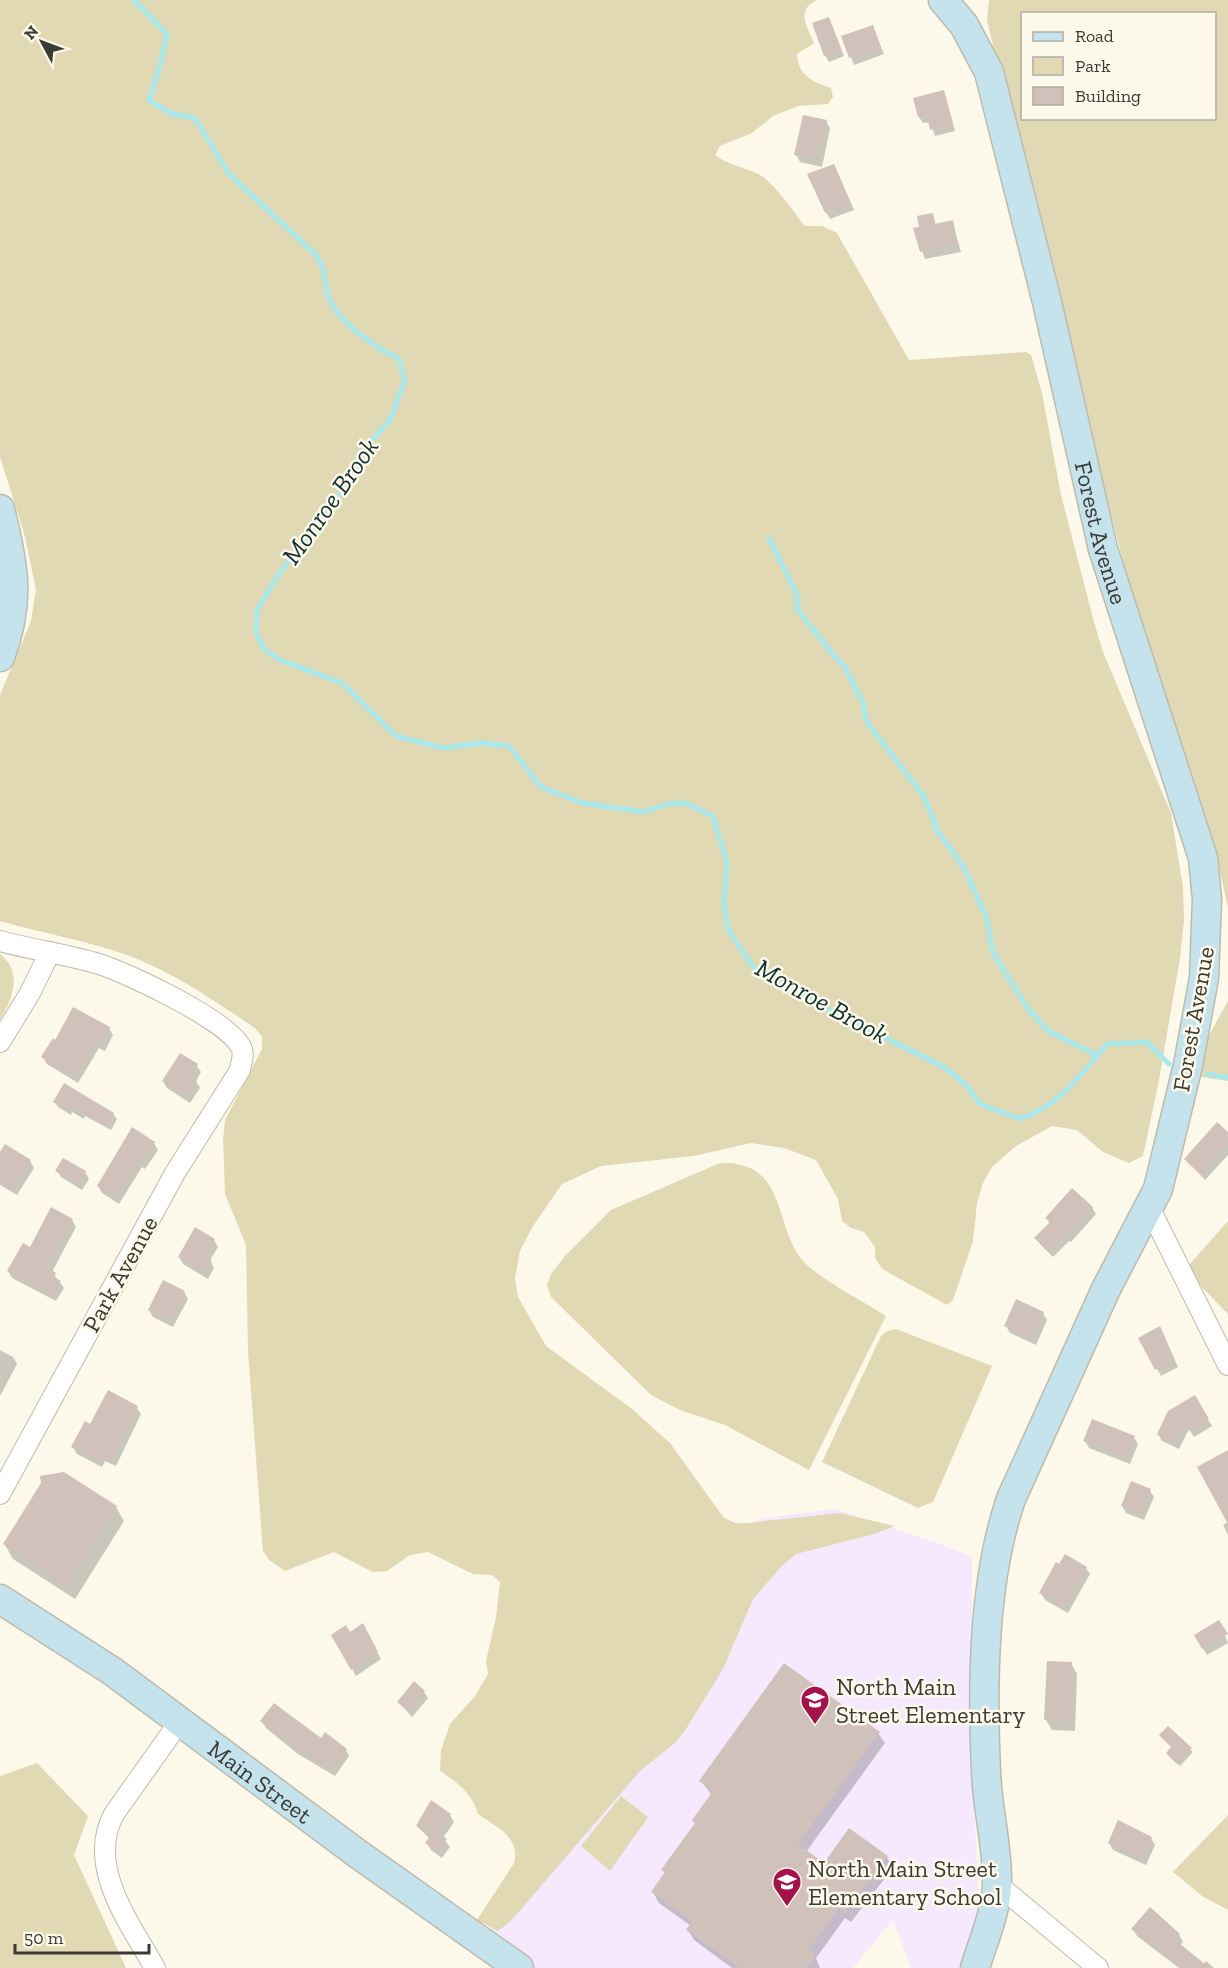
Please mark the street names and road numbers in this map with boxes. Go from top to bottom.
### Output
street label: Forest Avenue [1069,458,1134,608]
street label: Forest Avenue [1166,944,1220,1094]
street label: Park Avenue [76,1211,164,1337]
street label: Main Street [203,1733,318,1829]

